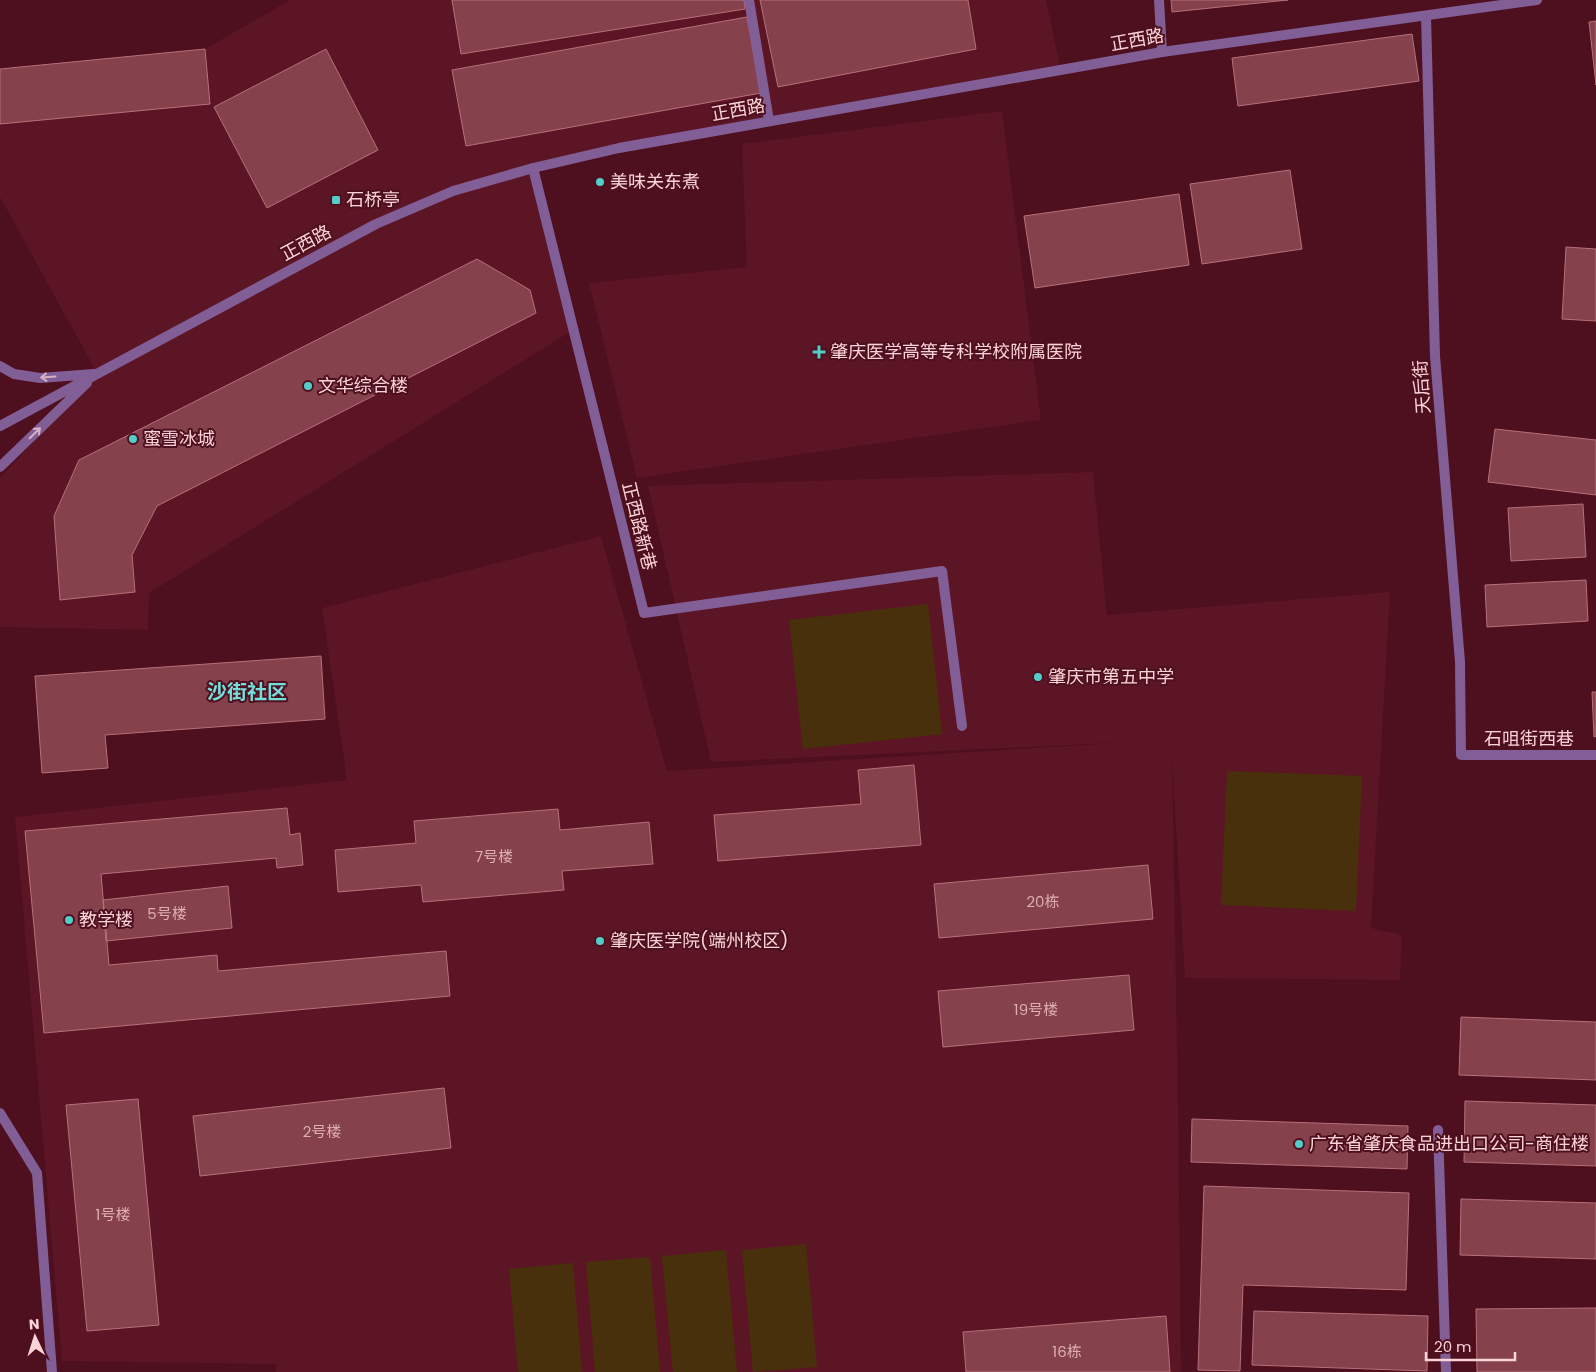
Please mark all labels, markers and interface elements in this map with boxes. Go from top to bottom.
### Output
street label: 正西路 [1108,23,1166,57]
street label: 正西路 [709,93,767,127]
place label: 美味关东煮 [610,169,700,194]
marker: 美味关东煮 [594,176,606,188]
place label: 石桥亭 [346,187,400,212]
marker: 石桥亭 [330,194,342,206]
street label: 正西路 [276,219,335,266]
place label: 肇庆医学高等专科学校附属医院 [830,339,1082,364]
marker: 肇庆医学高等专科学校附属医院 [812,345,826,359]
street label: 天后街 [1407,359,1436,415]
one-way arrow [41,373,57,382]
place label: 文华综合楼 [318,373,408,398]
marker: 文华综合楼 [302,380,314,392]
place label: 蜜雪冰城 [143,426,215,451]
one-way arrow [29,427,41,439]
marker: 蜜雪冰城 [127,433,139,445]
street label: 正西路新巷 [616,479,663,573]
place label: 肇庆市第五中学 [1048,664,1174,689]
marker: 肇庆市第五中学 [1032,671,1044,683]
district label: 沙街社区 [207,678,287,706]
street label: 石咀街西巷 [1484,726,1574,751]
house number: 7号楼 [475,846,513,867]
house number: 20栋 [1026,891,1060,912]
house number: 5号楼 [147,903,187,924]
place label: 教学楼 [79,907,133,932]
marker: 教学楼 [63,914,75,926]
place label: 肇庆医学院(端州校区) [610,928,788,953]
marker: 肇庆医学院(端州校区) [594,935,606,947]
house number: 19号楼 [1014,999,1058,1020]
house number: 2号楼 [303,1121,341,1142]
place label: 广东省肇庆食品进出口公司-商住楼 [1309,1131,1589,1156]
marker: 广东省肇庆食品进出口公司-商住楼 [1293,1138,1305,1150]
house number: 1号楼 [96,1204,130,1225]
north arrow [10,1312,60,1362]
text: N [28,1314,40,1334]
scale bar [1426,1330,1515,1362]
text: 20 m [1434,1336,1472,1357]
house number: 16栋 [1052,1341,1082,1362]

